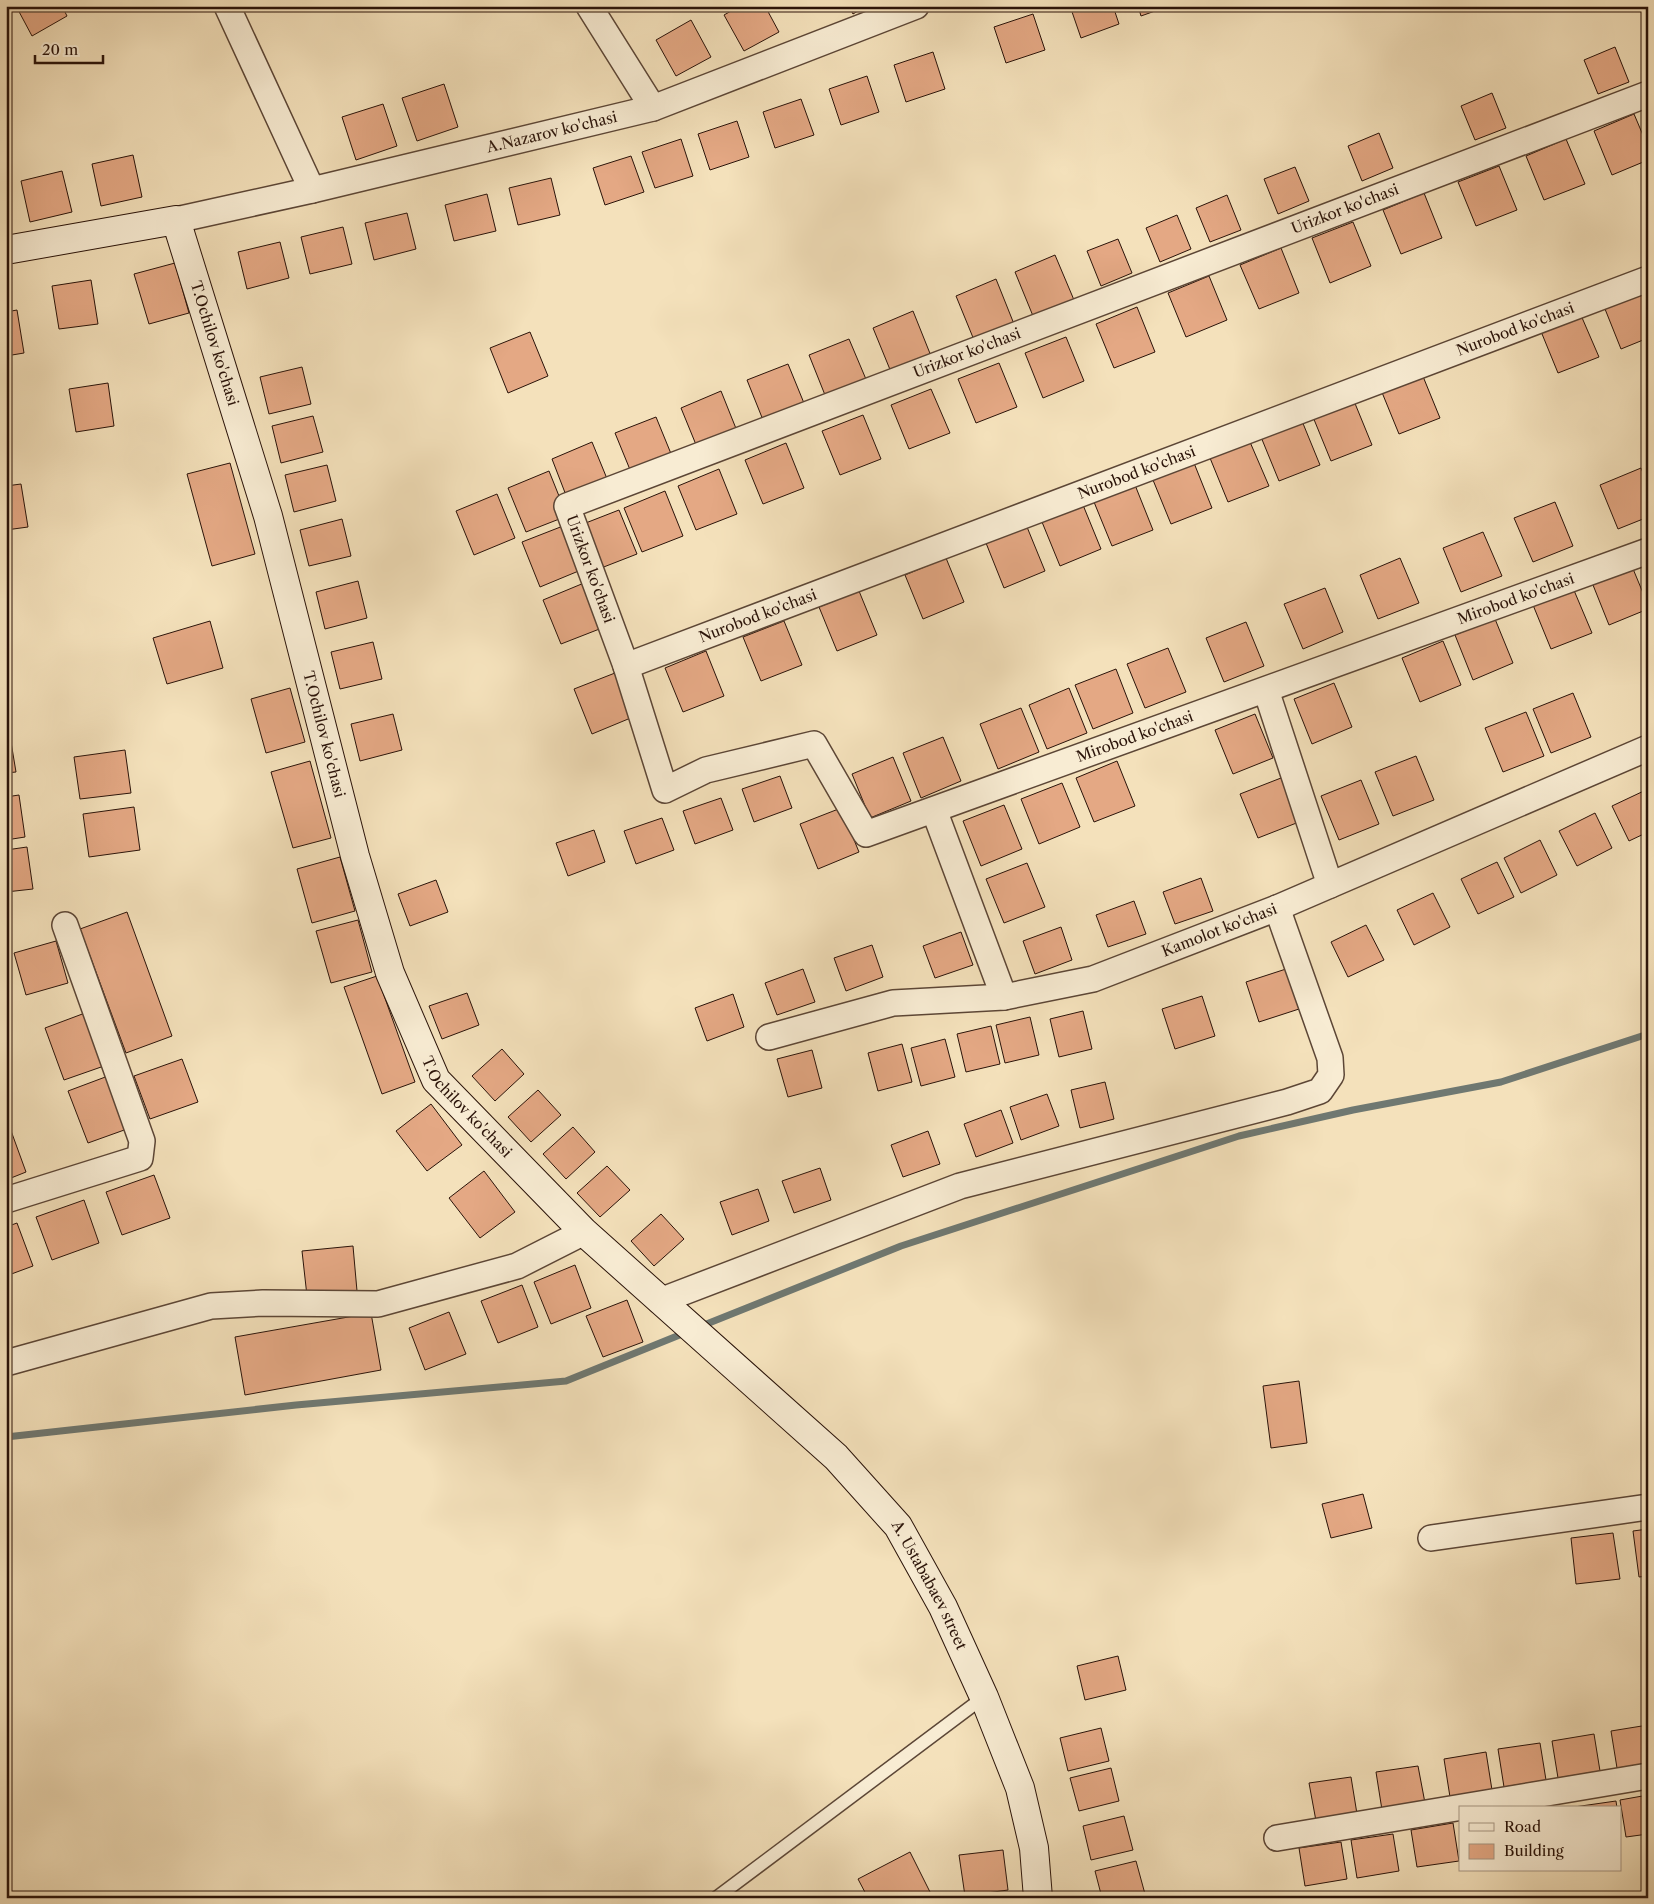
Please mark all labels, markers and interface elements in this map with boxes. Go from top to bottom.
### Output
scale bar [35,32,102,64]
text: 20 m [42,40,78,59]
street label: A.Nazarov ko'chasi [484,107,619,157]
street label: Urizkor ko'chasi [1288,179,1402,238]
street label: T.Ochilov ko'chasi [187,279,243,409]
street label: Nurobod ko'chasi [1454,298,1577,360]
street label: Urizkor ko'chasi [910,323,1024,382]
street label: Nurobod ko'chasi [1075,441,1198,503]
street label: Urizkor ko'chasi [562,512,619,626]
street label: Mirobod ko'chasi [1455,568,1577,628]
street label: Nurobod ko'chasi [696,585,820,647]
street label: T.Ochilov ko'chasi [299,669,350,800]
street label: Mirobod ko'chasi [1074,706,1196,766]
street label: Kamolot ko'chasi [1159,899,1280,961]
street label: T.Ochilov ko'chasi [418,1053,516,1162]
street label: A. Ustababaev street [887,1516,972,1653]
legend [1459,1806,1622,1872]
text: Road [1504,1817,1541,1836]
text: Building [1504,1841,1564,1860]

